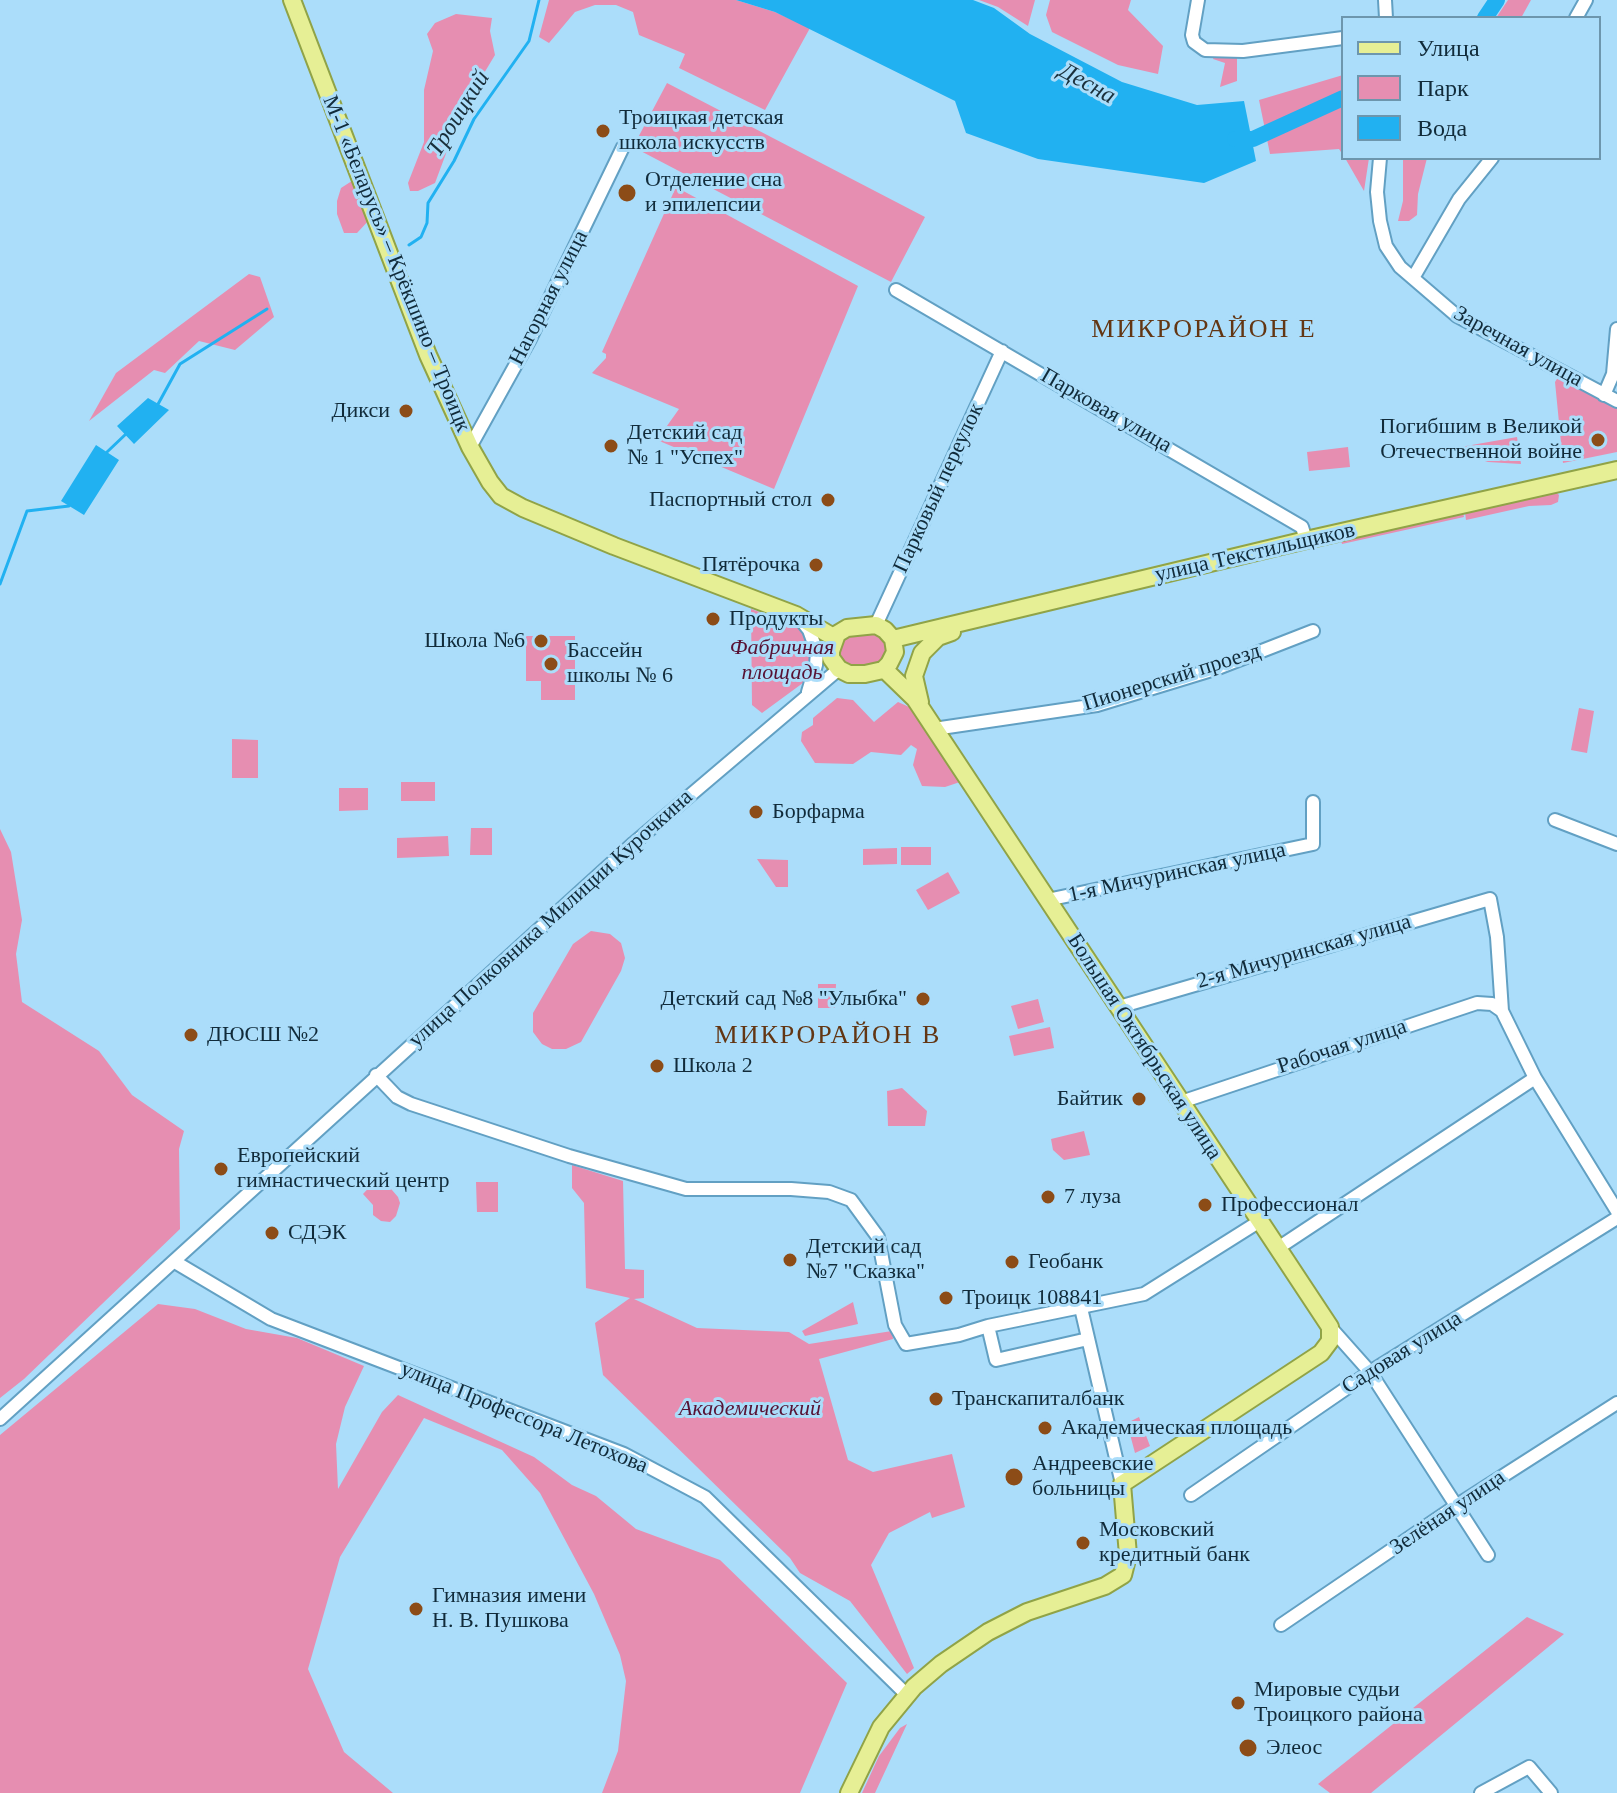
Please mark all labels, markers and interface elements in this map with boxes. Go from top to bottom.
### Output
legend [1341,16,1601,160]
text: Улица [1417,35,1480,61]
water label: Десна [1054,57,1120,111]
water label: Троицкий [421,66,497,162]
text: Парк [1417,75,1469,101]
street label: М-1 «Беларусь» – Крёкшино – Троицк [316,92,476,436]
place label: Троицкая детская школа искусств [619,105,784,156]
text: Вода [1417,115,1467,141]
marker: Троицкая детская школа искусств [594,122,612,140]
place label: Отделение сна и эпилепсии [645,167,782,218]
marker: Отделение сна и эпилепсии [616,182,638,204]
street label: Нагорная улица [504,226,594,370]
street label: Заречная улица [1449,301,1587,393]
district label: МИКРОРАЙОН Е [1091,314,1317,346]
street label: Парковая улица [1036,363,1176,459]
place label: Дикси [332,398,390,424]
street label: Парковый переулок [888,399,990,577]
marker: Дикси [397,402,415,420]
place label: Погибшим в Великой Отечественной войне [1380,414,1582,466]
place label: Детский сад № 1 "Успех" [627,420,743,472]
marker: Погибшим в Великой Отечественной войне [1589,431,1607,449]
marker: Детский сад № 1 "Успех" [602,437,620,455]
place label: Паспортный стол [649,487,812,513]
marker: Паспортный стол [819,491,837,509]
street label: улица Текстильщиков [1153,517,1357,589]
place label: Пятёрочка [702,552,800,578]
marker: Пятёрочка [807,556,825,574]
place label: Продукты [729,606,823,632]
marker: Продукты [704,610,722,628]
place label: Школа №6 [424,628,525,654]
marker: Школа №6 [532,632,550,650]
park label: Фабричная площадь [730,635,834,686]
place label: Бассейн школы № 6 [567,638,673,690]
street label: Пионерский проезд [1080,638,1264,718]
marker: Бассейн школы № 6 [542,655,560,673]
street label: улица Полковника Милиции Курочкина [404,784,698,1054]
place label: Борфарма [772,799,865,825]
marker: Борфарма [747,803,765,821]
street label: 1-я Мичуринская улица [1066,837,1288,909]
street label: 2-я Мичуринская улица [1194,909,1414,995]
street label: Большая Октябрьская улица [1061,929,1227,1165]
place label: Детский сад №8 "Улыбка" [660,986,907,1012]
marker: Детский сад №8 "Улыбка" [914,990,932,1008]
street label: Рабочая улица [1274,1014,1410,1080]
district label: МИКРОРАЙОН В [715,1020,941,1052]
place label: ДЮСШ №2 [207,1022,319,1048]
marker: ДЮСШ №2 [182,1026,200,1044]
place label: Школа 2 [673,1053,753,1079]
marker: Школа 2 [648,1057,666,1075]
place label: Байтик [1057,1086,1123,1112]
marker: Байтик [1130,1090,1148,1108]
place label: Европейский гимнастический центр [237,1143,449,1194]
marker: Европейский гимнастический центр [212,1160,230,1178]
place label: 7 луза [1064,1184,1121,1210]
marker: 7 луза [1039,1188,1057,1206]
place label: Профессионал [1221,1192,1358,1218]
marker: Профессионал [1196,1196,1214,1214]
place label: СДЭК [288,1220,346,1246]
marker: СДЭК [263,1224,281,1242]
place label: Детский сад №7 "Сказка" [806,1234,925,1286]
place label: Геобанк [1028,1249,1103,1275]
marker: Детский сад №7 "Сказка" [781,1251,799,1269]
marker: Геобанк [1003,1253,1021,1271]
place label: Троицк 108841 [962,1285,1102,1311]
marker: Троицк 108841 [937,1289,955,1307]
street label: Садовая улица [1337,1306,1467,1400]
street label: улица Профессора Летохова [396,1356,652,1480]
place label: Транскапиталбанк [952,1386,1125,1412]
marker: Транскапиталбанк [927,1390,945,1408]
park label: Академический [679,1396,821,1422]
place label: Академическая площадь [1061,1415,1292,1441]
marker: Академическая площадь [1036,1419,1054,1437]
place label: Андреевские больницы [1032,1451,1154,1502]
street label: Зелёная улица [1385,1465,1511,1561]
marker: Андреевские больницы [1003,1466,1025,1488]
place label: Московский кредитный банк [1099,1517,1250,1568]
marker: Московский кредитный банк [1074,1534,1092,1552]
place label: Гимназия имени Н. В. Пушкова [432,1583,586,1634]
marker: Гимназия имени Н. В. Пушкова [407,1600,425,1618]
place label: Мировые судьи Троицкого района [1254,1677,1423,1728]
marker: Мировые судьи Троицкого района [1229,1694,1247,1712]
place label: Элеос [1266,1735,1322,1761]
marker: Элеос [1237,1737,1259,1759]

